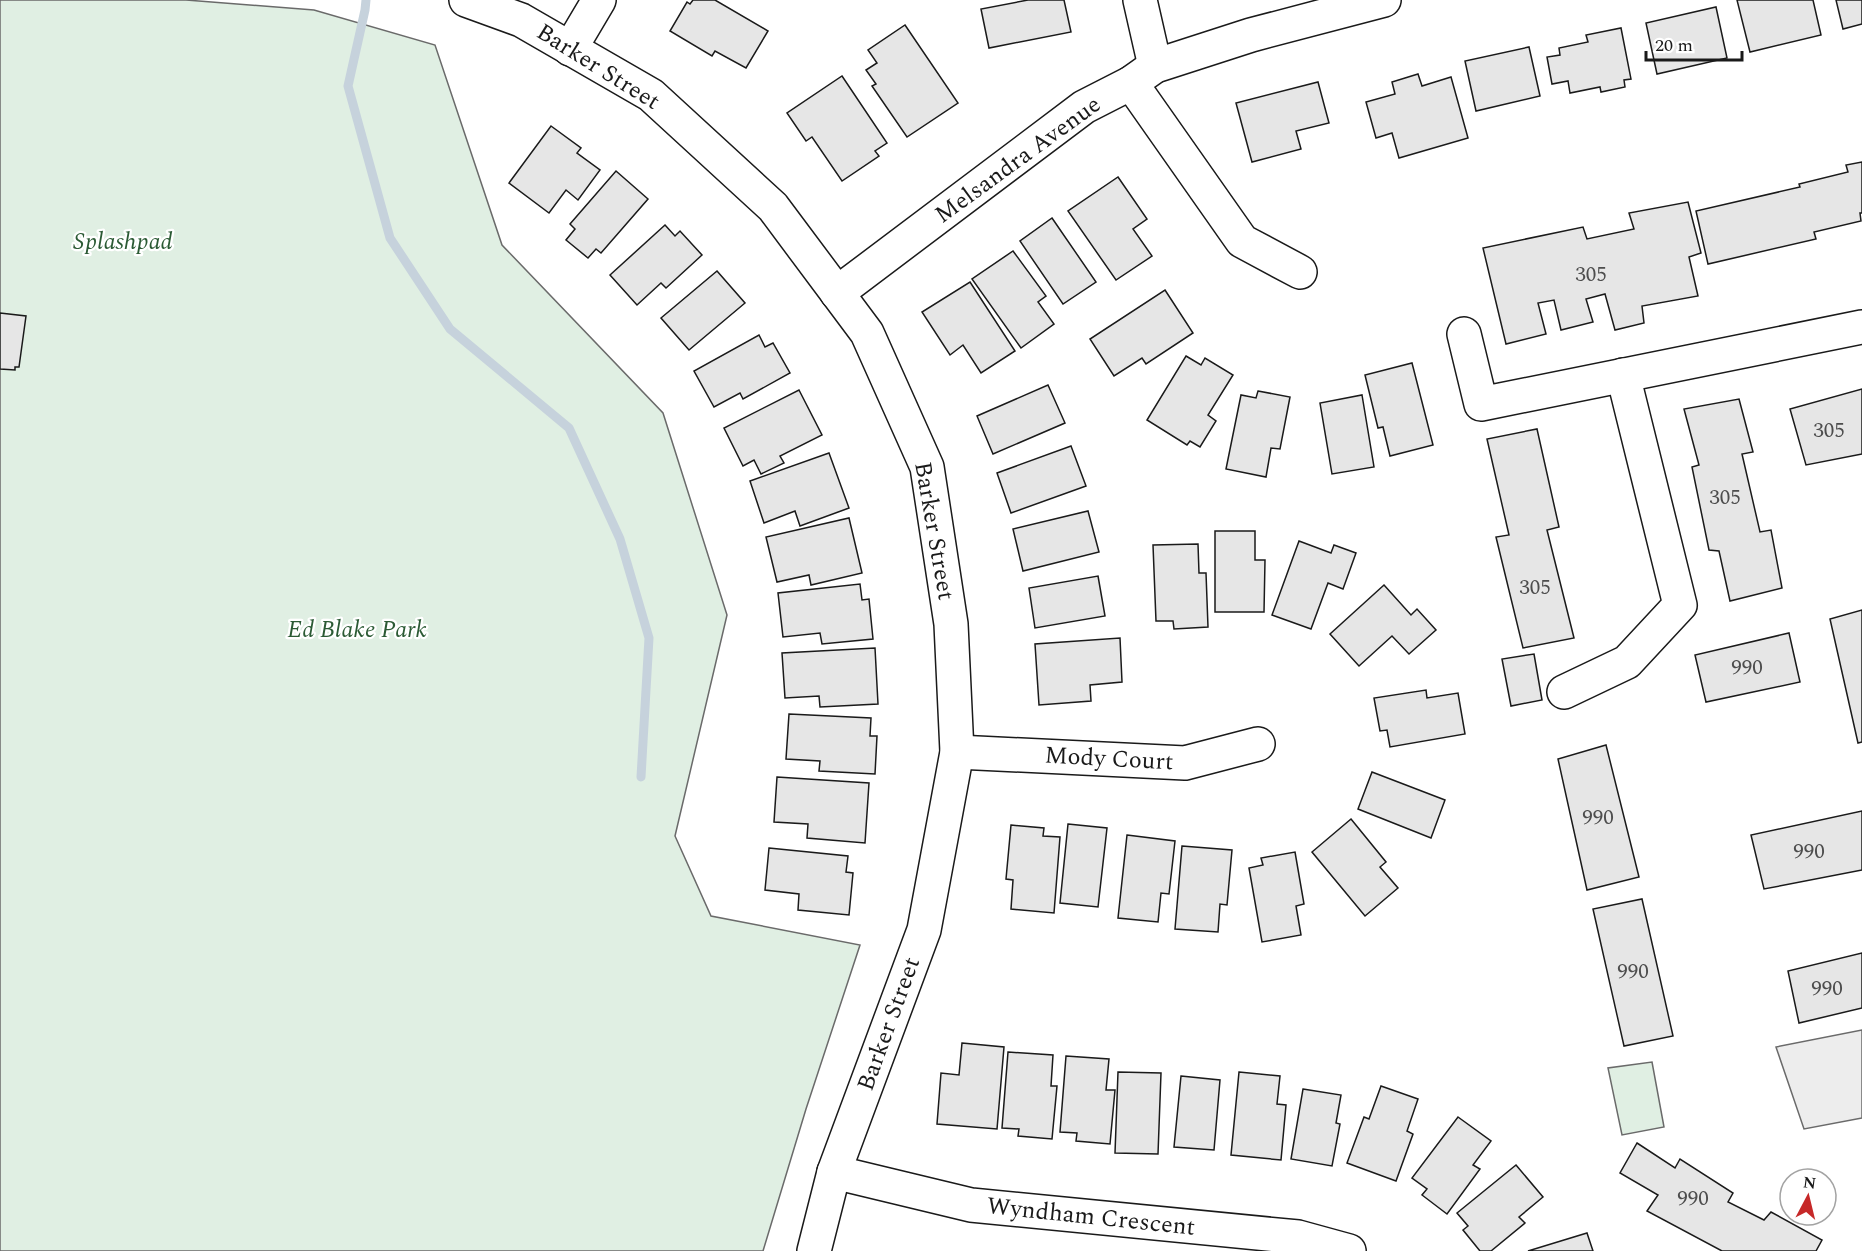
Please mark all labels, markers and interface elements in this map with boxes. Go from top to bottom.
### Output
street label: Barker Street [529,15,667,119]
scale bar [1646,24,1742,62]
text: 20 m [1655,32,1693,59]
street label: Melsandra Avenue [927,87,1109,233]
park label: Splashpad [73,224,173,260]
house number: 305 [1575,259,1607,291]
house number: 305 [1813,415,1845,447]
street label: Barker Street [904,459,964,603]
house number: 305 [1709,482,1741,514]
house number: 305 [1519,572,1551,604]
park label: Ed Blake Park [287,612,427,648]
house number: 990 [1731,652,1763,684]
street label: Mody Court [1044,738,1174,780]
house number: 990 [1582,802,1614,834]
house number: 990 [1793,836,1825,868]
street label: Barker Street [848,952,930,1096]
house number: 990 [1617,956,1649,988]
house number: 990 [1811,973,1843,1005]
north arrow [1778,1167,1838,1227]
text: N [1802,1170,1818,1196]
house number: 990 [1677,1183,1709,1215]
street label: Wyndham Crescent [985,1188,1197,1246]

